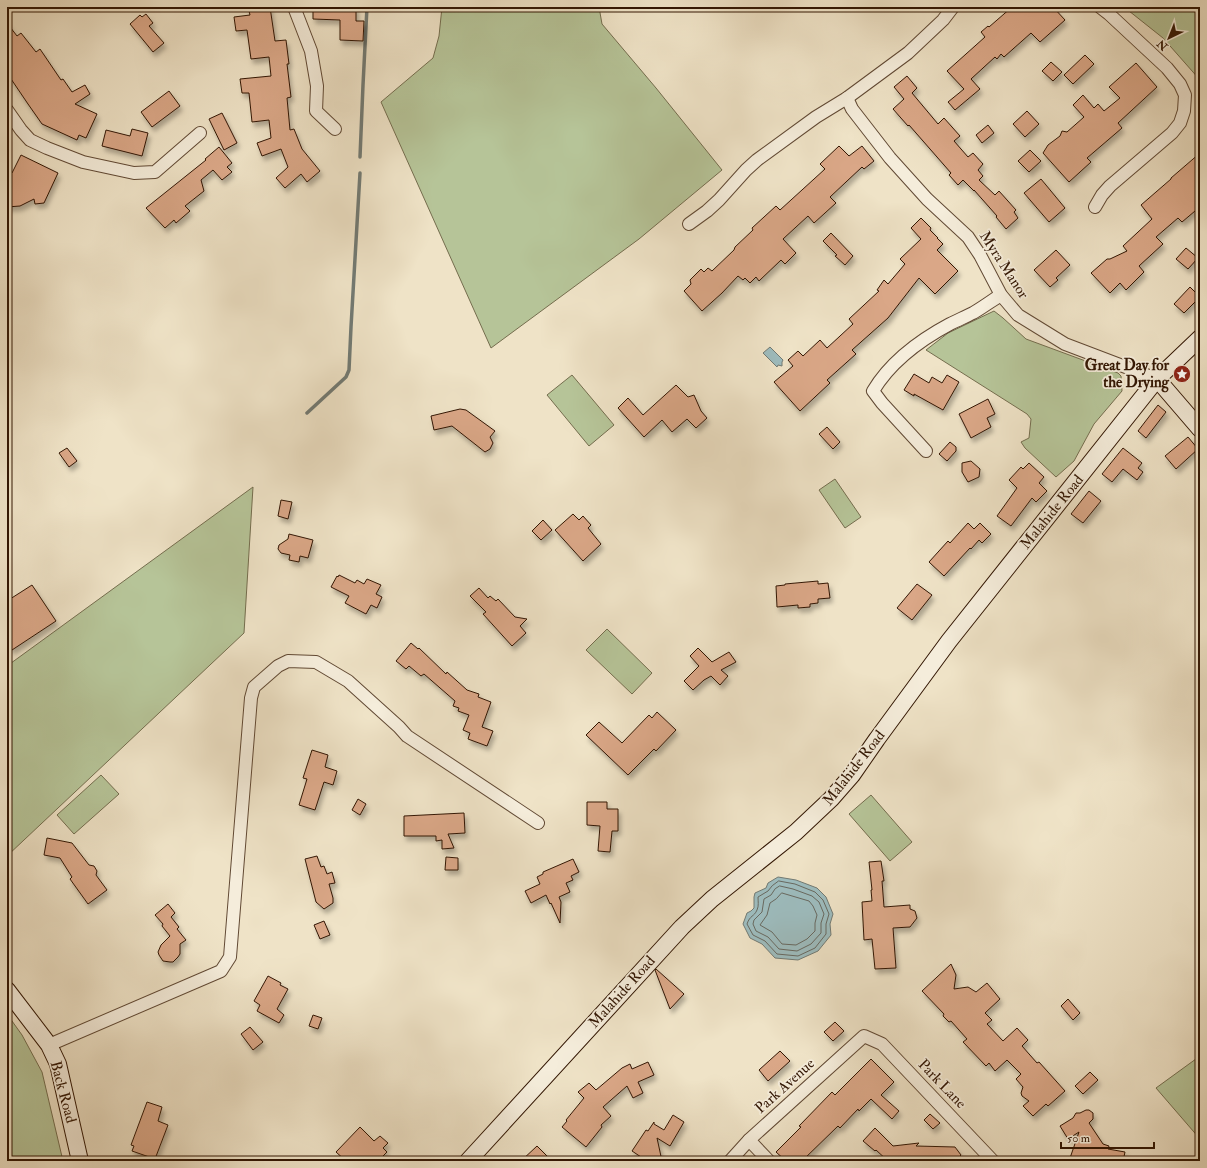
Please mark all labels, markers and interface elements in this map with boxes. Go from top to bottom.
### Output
north arrow [1149,18,1189,58]
text: N [1154,36,1171,54]
street label: Myra Manor [975,228,1033,303]
place label: Great Day for the Drying [1085,356,1170,393]
place icon: Great Day for the Drying [1172,364,1192,384]
street label: Malahide Road [1016,470,1088,553]
street label: Malahide Road [819,726,890,810]
street label: Malahide Road [585,952,660,1032]
street label: Park Avenue [751,1054,819,1118]
street label: Park Lane [914,1055,970,1113]
street label: Back Road [46,1059,81,1126]
scale bar [1061,1124,1154,1150]
text: 50 m [1067,1131,1091,1146]

